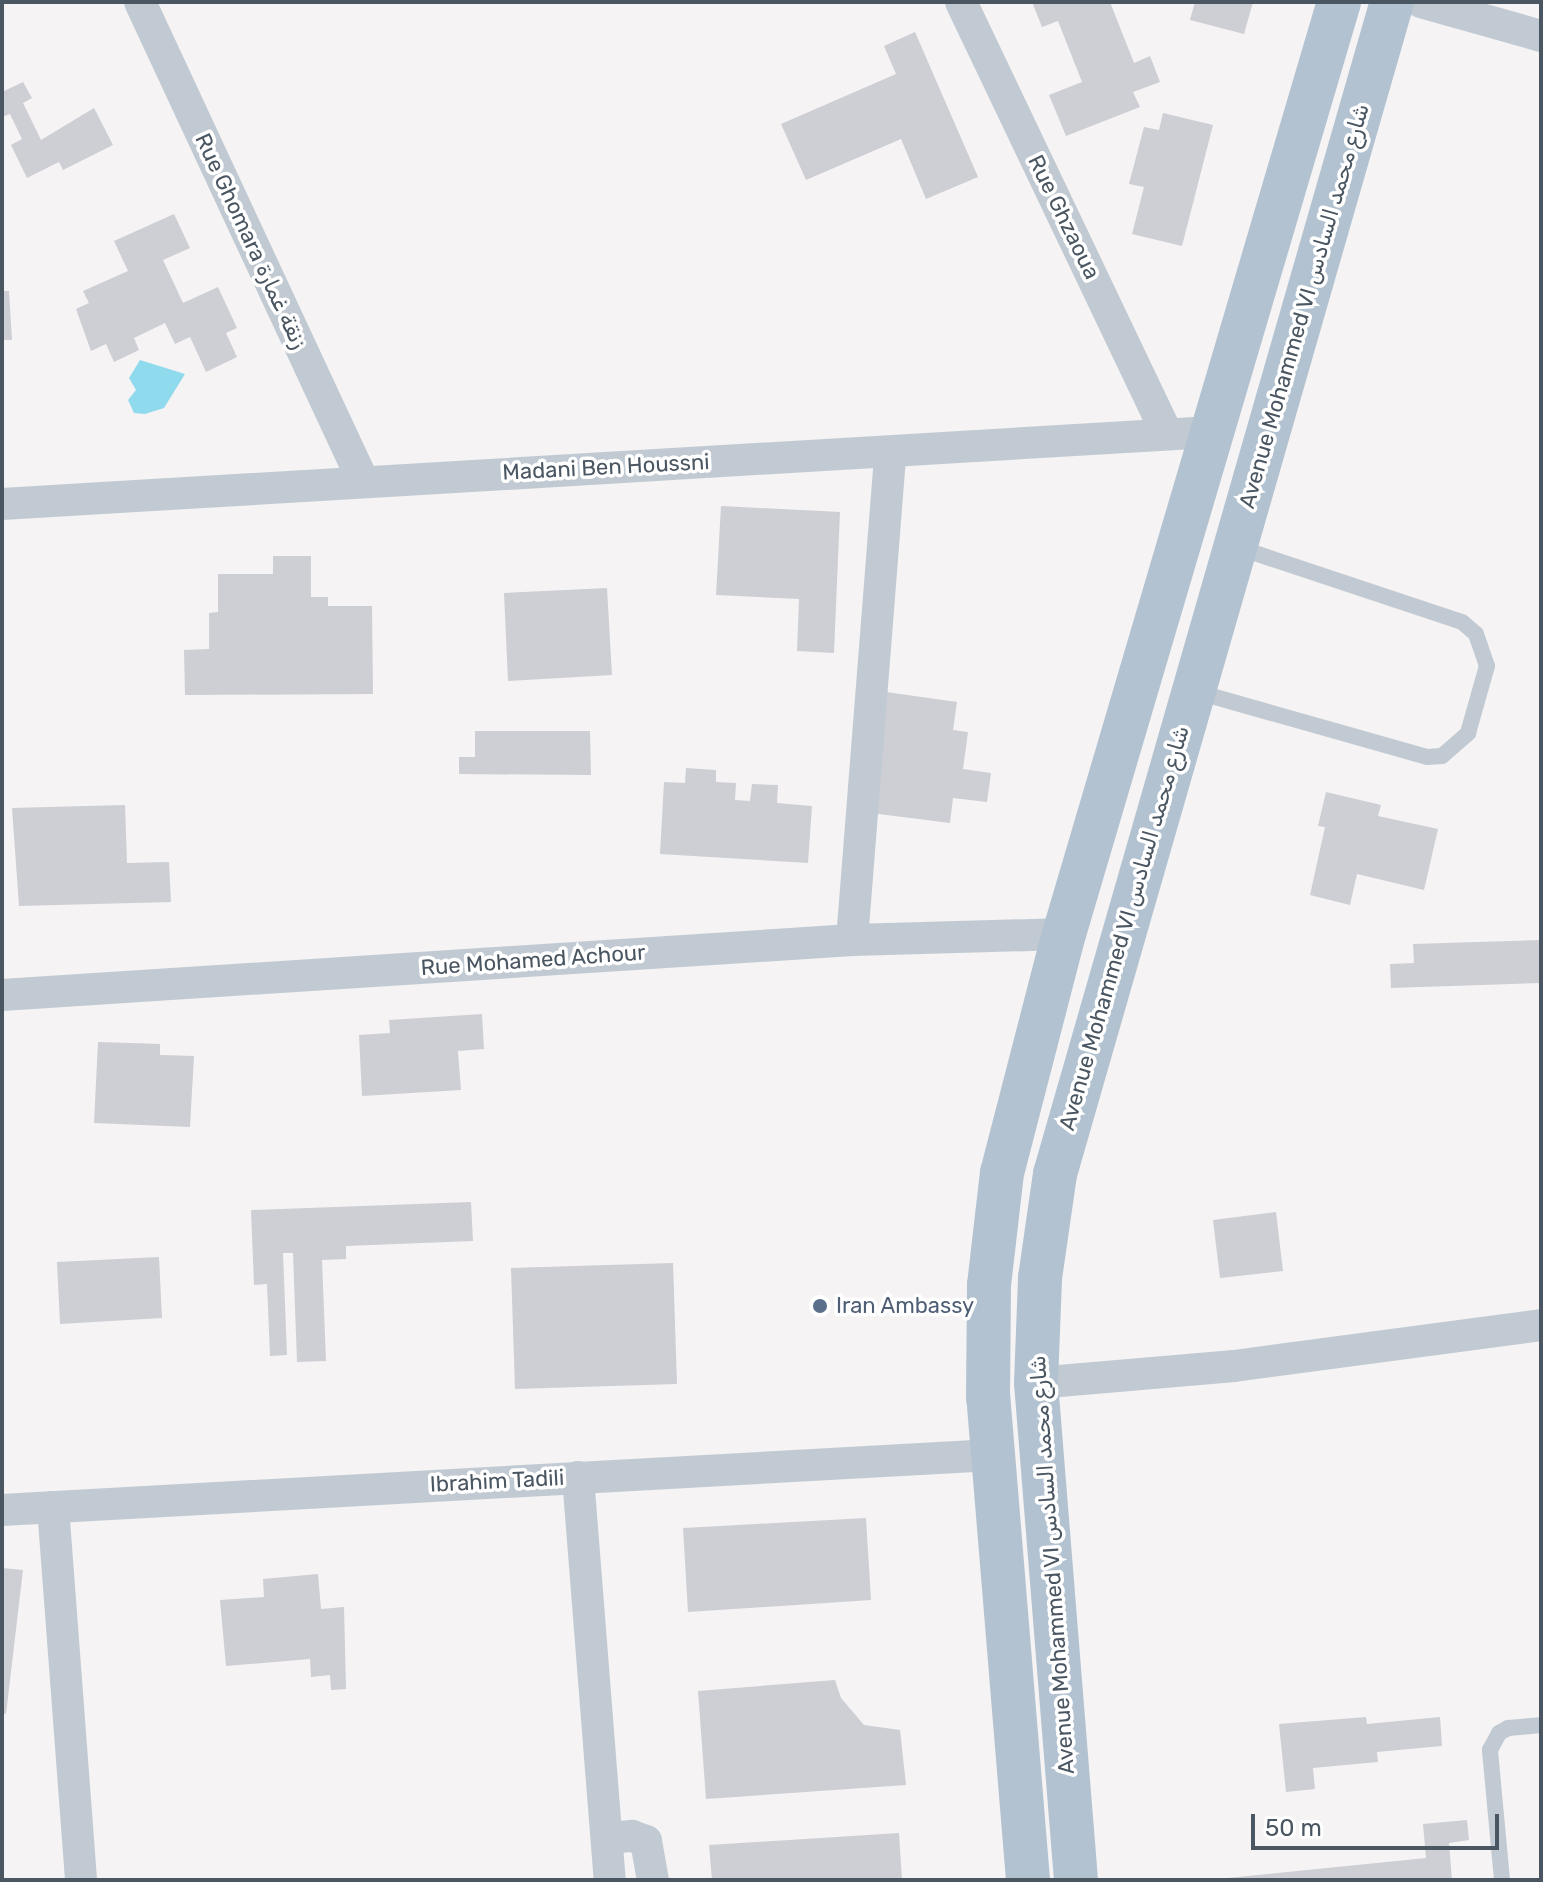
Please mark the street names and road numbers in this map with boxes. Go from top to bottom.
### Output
street label: Avenue Mohammed VI شارع محمد السادس [1233,100,1375,512]
street label: Rue Ghomara زنقة غمارة [189,129,313,353]
street label: Rue Ghzaoua [1023,150,1105,284]
street label: Madani Ben Houssni [502,448,710,486]
street label: Avenue Mohammed VI شارع محمد السادس [1053,722,1195,1134]
street label: Rue Mohamed Achour [419,939,647,981]
street label: Avenue Mohammed VI شارع محمد السادس [1024,1354,1080,1776]
street label: Ibrahim Tadili [429,1464,565,1498]

